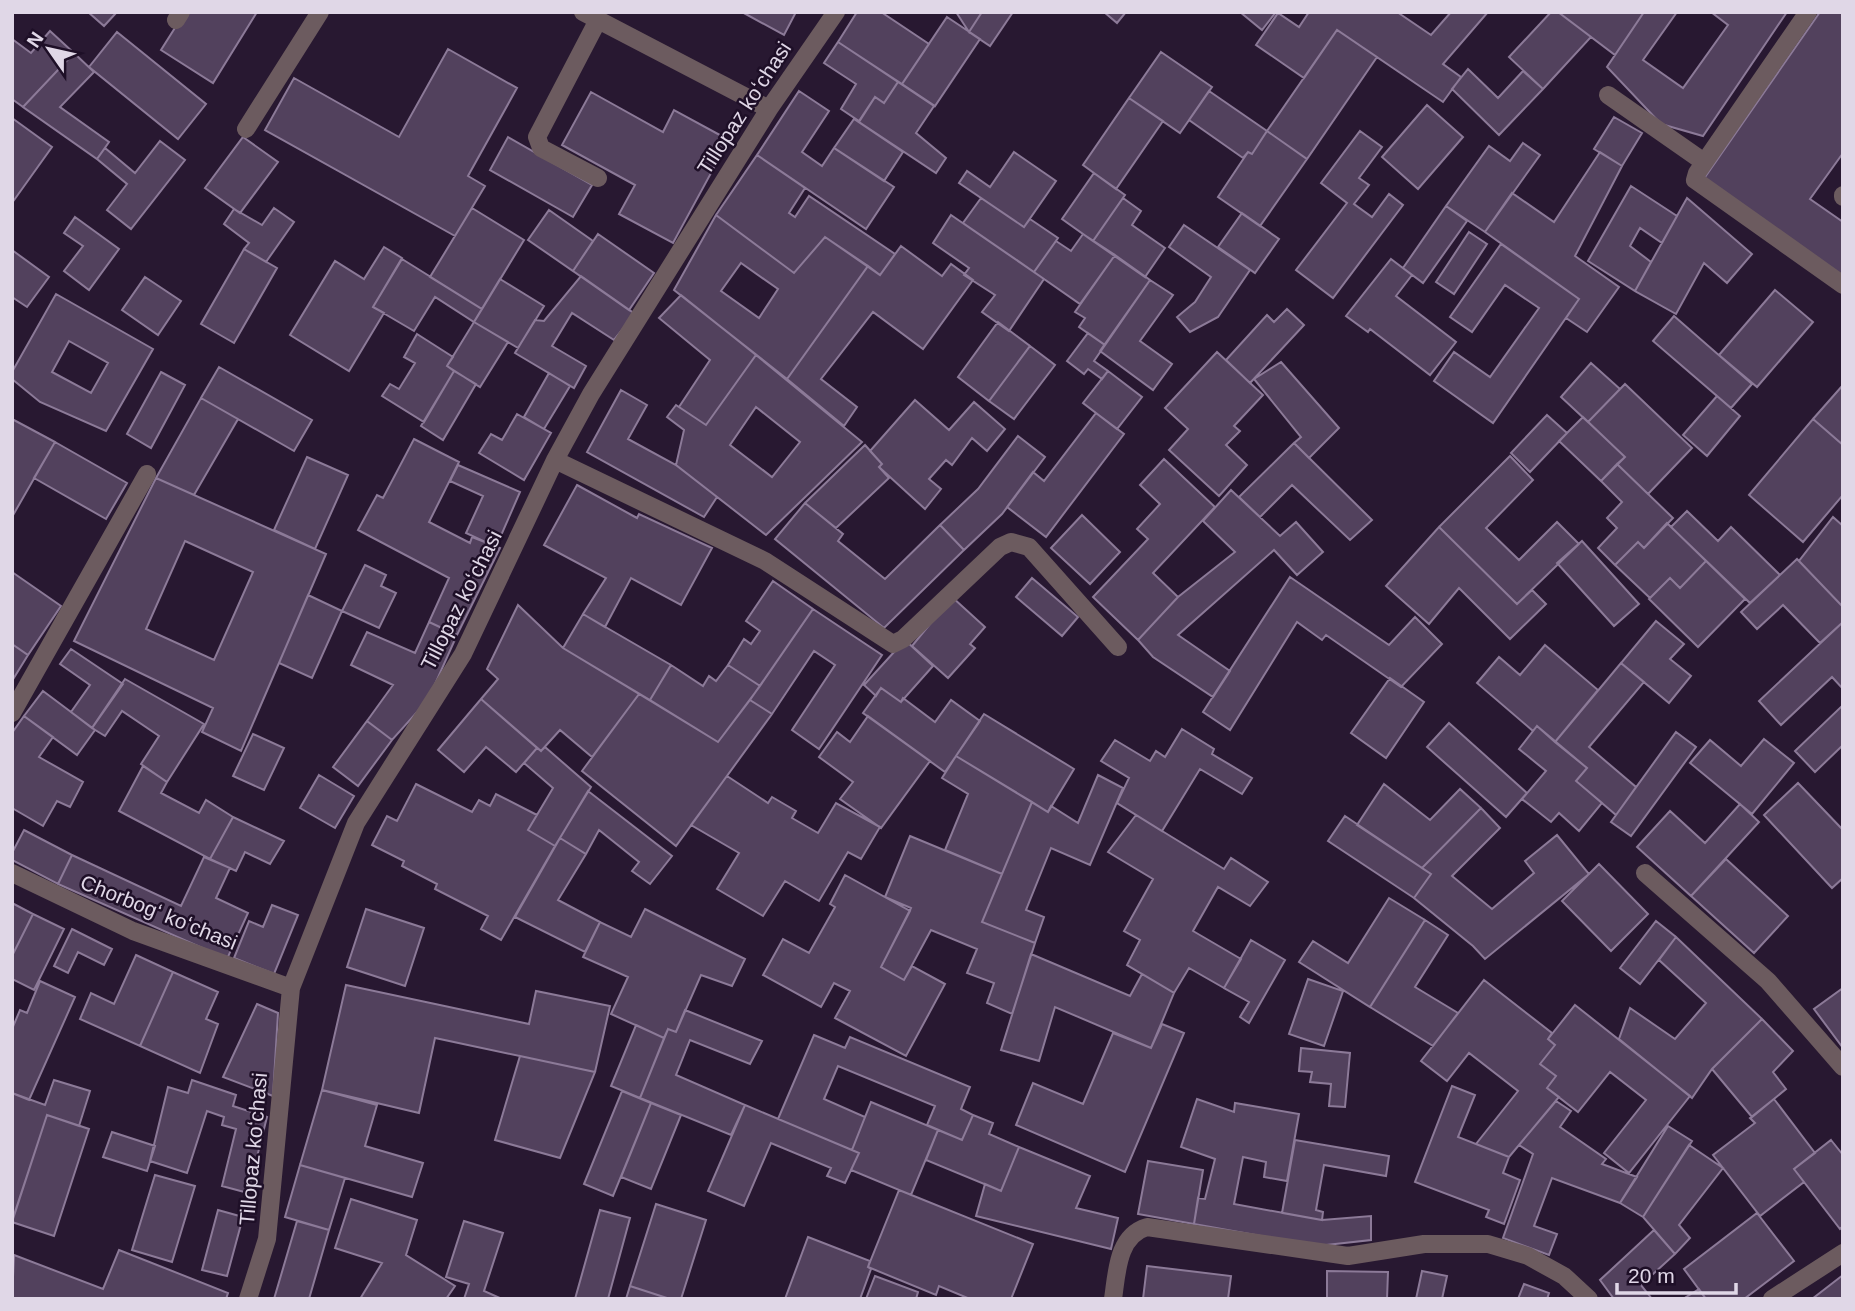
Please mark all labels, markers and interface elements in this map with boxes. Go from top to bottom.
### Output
north arrow [14,14,84,84]
text: N [23,28,48,51]
street label: Tillopaz koʻchasi [693,37,795,179]
street label: Tillopaz koʻchasi [416,526,506,674]
street label: Chorbogʻ koʻchasi [77,870,241,954]
street label: Tillopaz koʻchasi [235,1072,271,1226]
scale bar [1617,1252,1736,1296]
text: 20 m [1628,1264,1675,1287]

